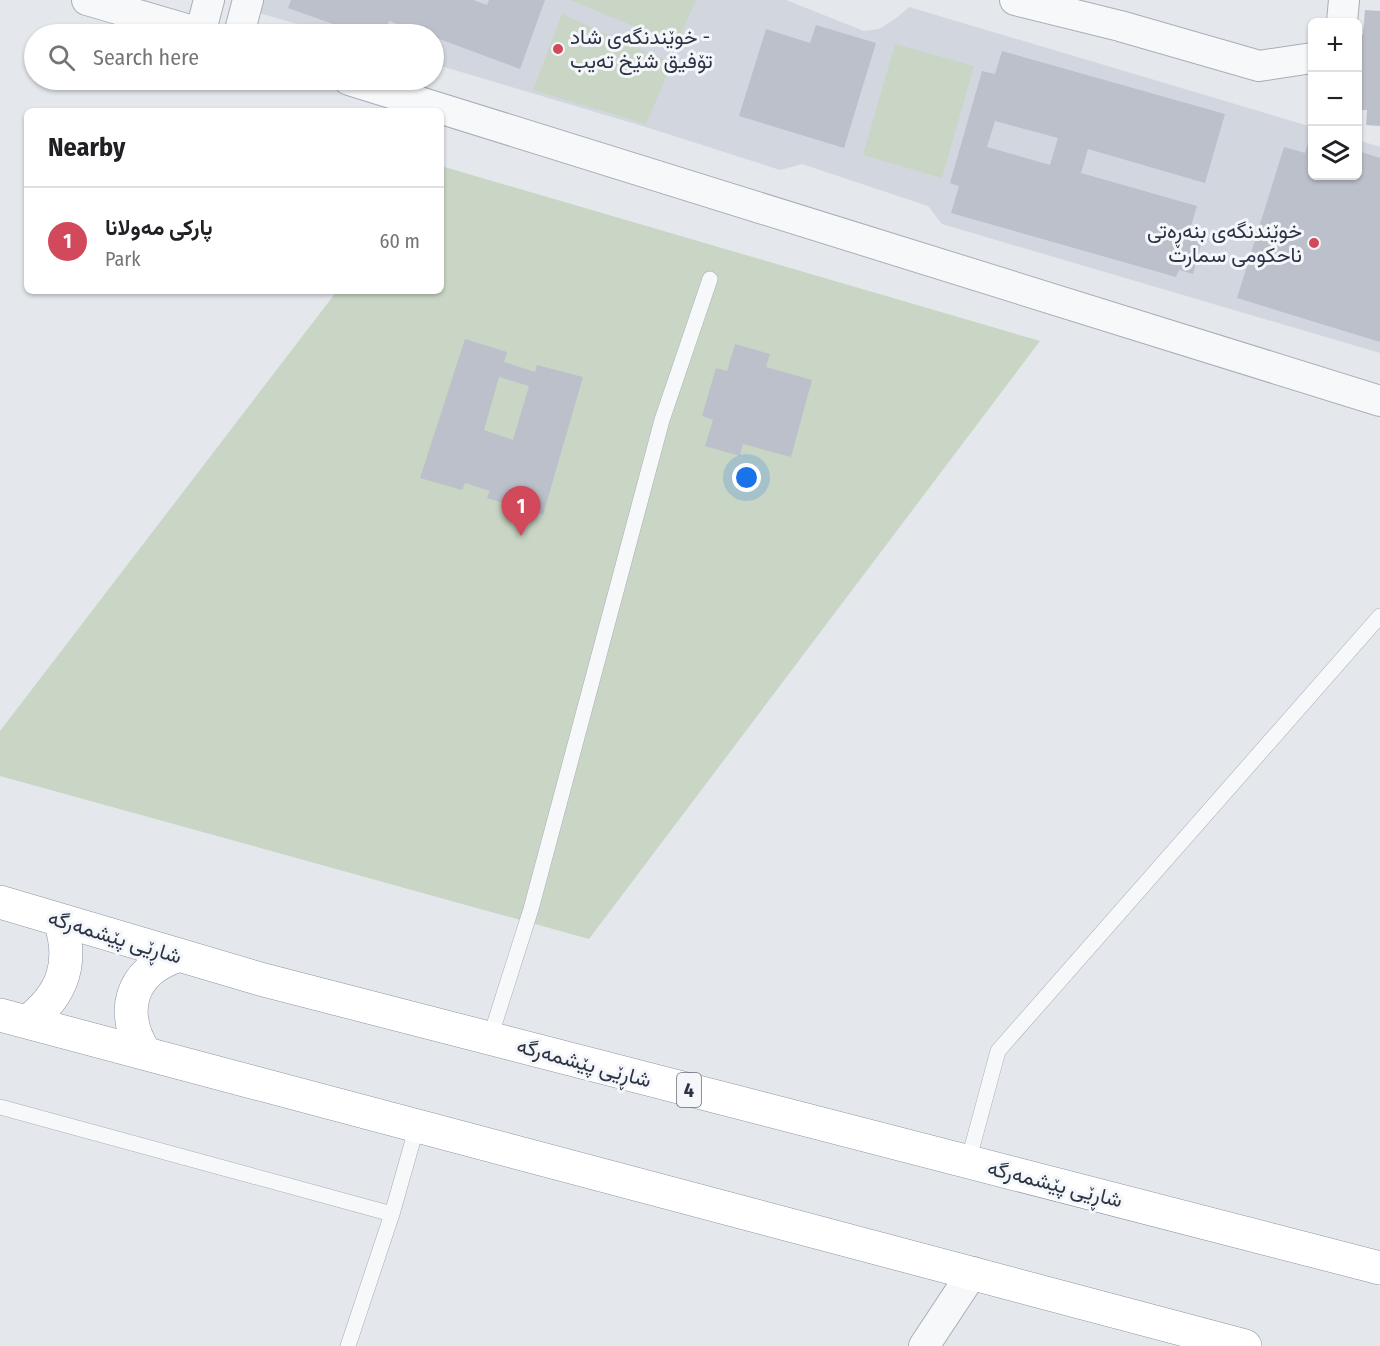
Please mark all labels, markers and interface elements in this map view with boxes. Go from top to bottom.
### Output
map controls [1308,18,1362,180]
button: + [1308,18,1362,72]
search box [24,24,444,90]
place label: خوێندنگەی شاد - تۆفیق شێخ تەیب [570,24,713,75]
icon: search [45,41,78,74]
marker: خوێندنگەی شاد - تۆفیق شێخ تەیب [551,42,565,56]
text: Search here [93,44,199,71]
button: − [1308,72,1362,126]
button: layers [1308,126,1362,180]
text: Nearby [48,132,125,163]
text: پارکی مەولانا [105,214,213,241]
place label: خوێندنگەی بنەڕەتی ناحکومی سمارت [1147,218,1302,268]
text: 1 [63,229,72,253]
text: 60 m [380,229,420,253]
marker: خوێندنگەی بنەڕەتی ناحکومی سمارت [1307,236,1321,250]
text: Park [105,247,141,271]
your location [732,463,761,492]
pin: 1 [502,486,540,536]
street label: شاڕێی پێشمەرگە [44,904,185,973]
street label: شاڕێی پێشمەرگە [513,1033,654,1097]
road number: 4 [677,1073,701,1107]
street label: شاڕێی پێشمەرگە [984,1155,1125,1217]

